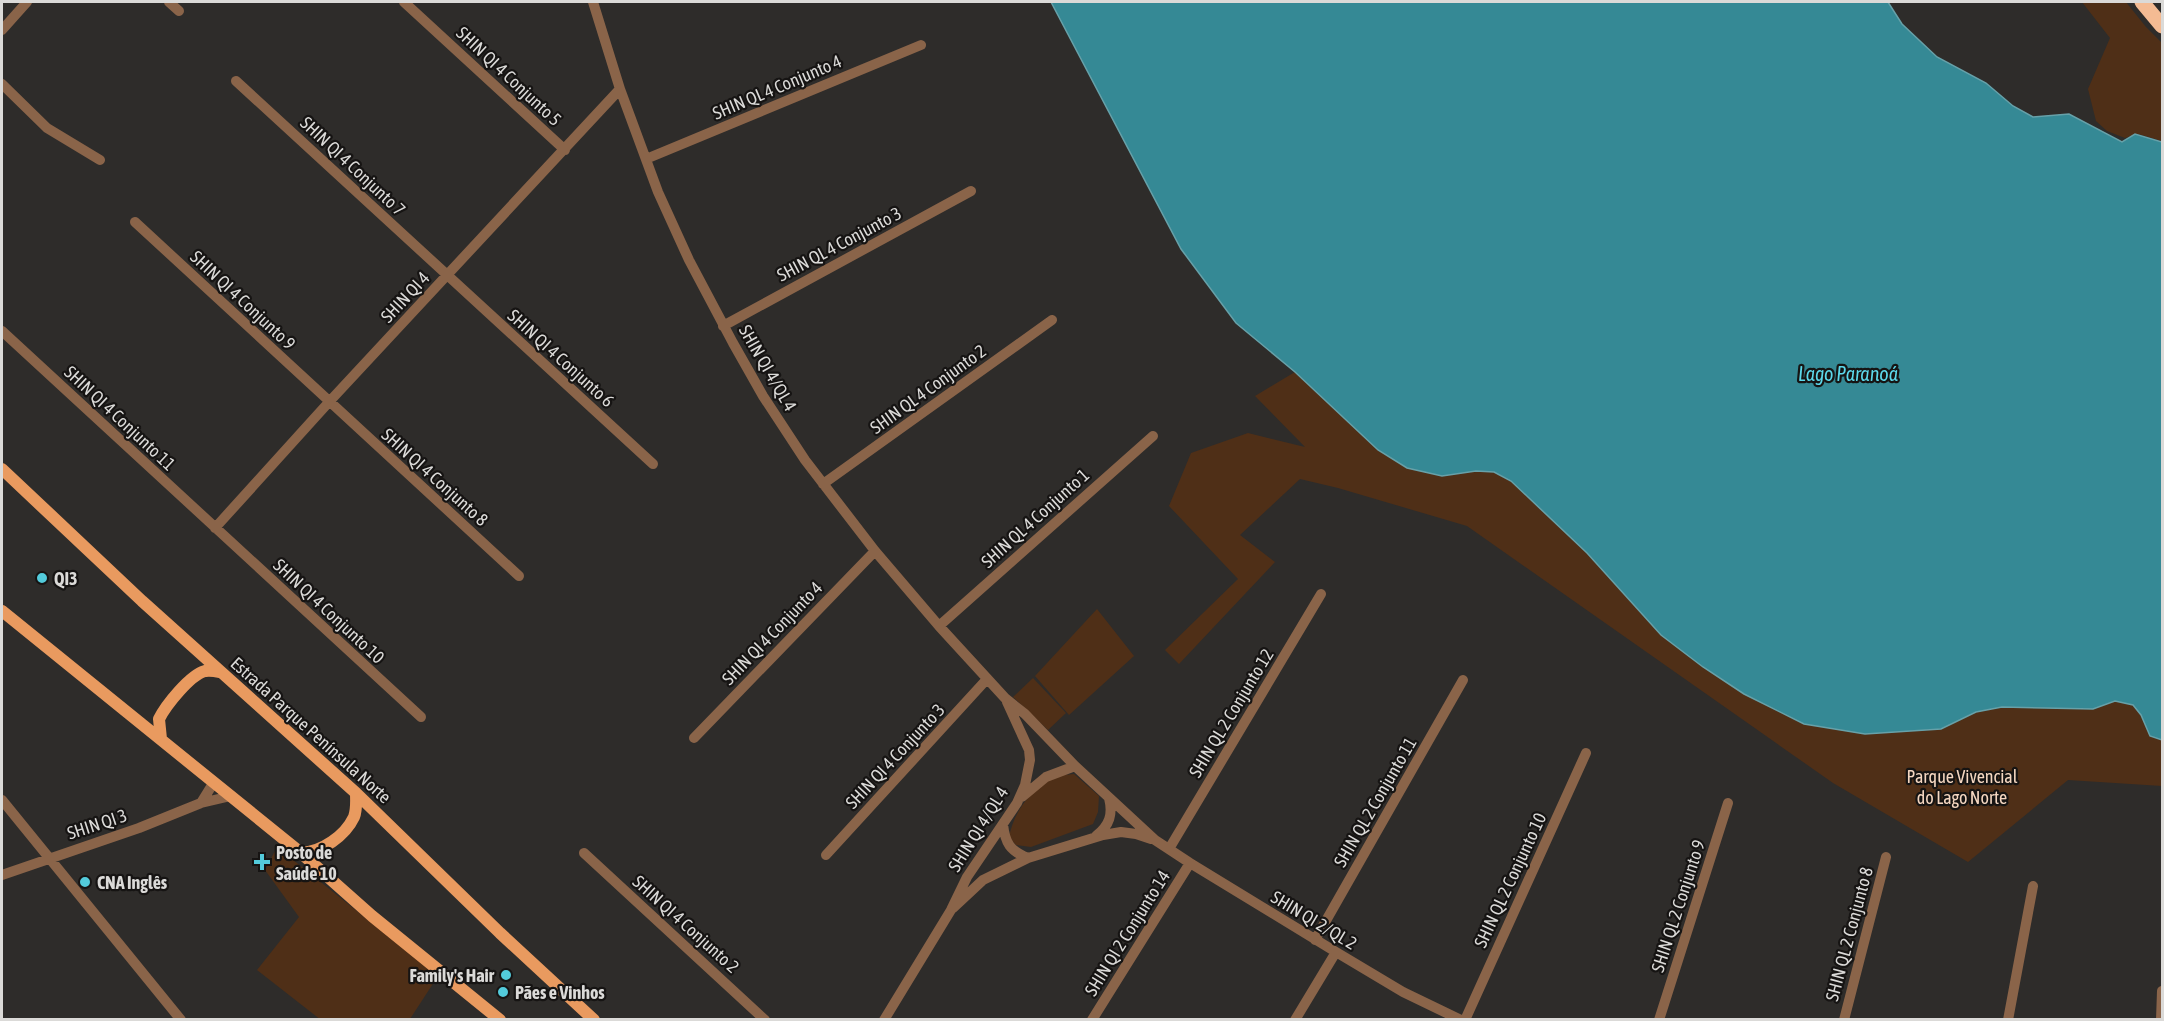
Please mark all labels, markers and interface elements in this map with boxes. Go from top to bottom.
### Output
street label: SHIN QI 4 Conjunto 5 [452,22,566,130]
street label: SHIN QL 4 Conjunto 4 [709,50,845,124]
street label: SHIN QI 4 Conjunto 7 [296,112,410,220]
street label: SHIN QL 4 Conjunto 3 [773,202,905,286]
street label: SHIN QI 4 Conjunto 9 [186,246,300,354]
street label: SHIN QI 4 [376,267,434,327]
street label: SHIN QI 4 Conjunto 6 [504,305,618,411]
street label: SHIN QI 4/QL 4 [735,321,801,415]
street label: SHIN QL 4 Conjunto 2 [866,340,990,438]
street label: SHIN QI 4 Conjunto 11 [60,361,180,475]
water label: Lago Paranoá [1798,362,1898,385]
street label: SHIN QI 4 Conjunto 8 [378,424,492,530]
street label: SHIN QL 4 Conjunto 1 [977,464,1093,572]
street label: SHIN QI 4 Conjunto 10 [269,554,389,668]
place label: QI3 [54,568,78,589]
marker: QI3 [35,571,49,585]
street label: SHIN QI 4 Conjunto 4 [717,577,827,689]
street label: SHIN QL 2 Conjunto 12 [1184,645,1278,781]
street label: Estrada Parque Península Norte [227,652,395,808]
street label: SHIN QI 4 Conjunto 3 [841,699,949,813]
street label: SHIN QL 2 Conjunto 11 [1329,733,1421,871]
park label: Parque Vivencial do Lago Norte [1906,766,2018,808]
street label: SHIN QI 4/QL 4 [944,783,1012,875]
street label: SHIN QI 3 [64,804,130,844]
street label: SHIN QL 2 Conjunto 10 [1470,809,1550,951]
street label: SHIN QL 2 Conjunto 9 [1647,837,1709,975]
place label: Posto de Saúde 10 [276,842,337,884]
marker: Posto de Saúde 10 [253,853,271,871]
street label: SHIN QL 2 Conjunto 8 [1821,865,1877,1003]
street label: SHIN QI 2 Conjunto 14 [1080,866,1174,1000]
street label: SHIN QI 4 Conjunto 2 [629,871,743,977]
place label: CNA Inglês [97,872,168,893]
marker: CNA Inglês [78,875,92,889]
street label: SHIN QI 2/QL 2 [1267,886,1361,954]
place label: Family's Hair [410,965,495,986]
marker: Family's Hair [499,968,513,982]
place label: Pães e Vinhos [515,982,605,1003]
marker: Pães e Vinhos [496,985,510,999]

